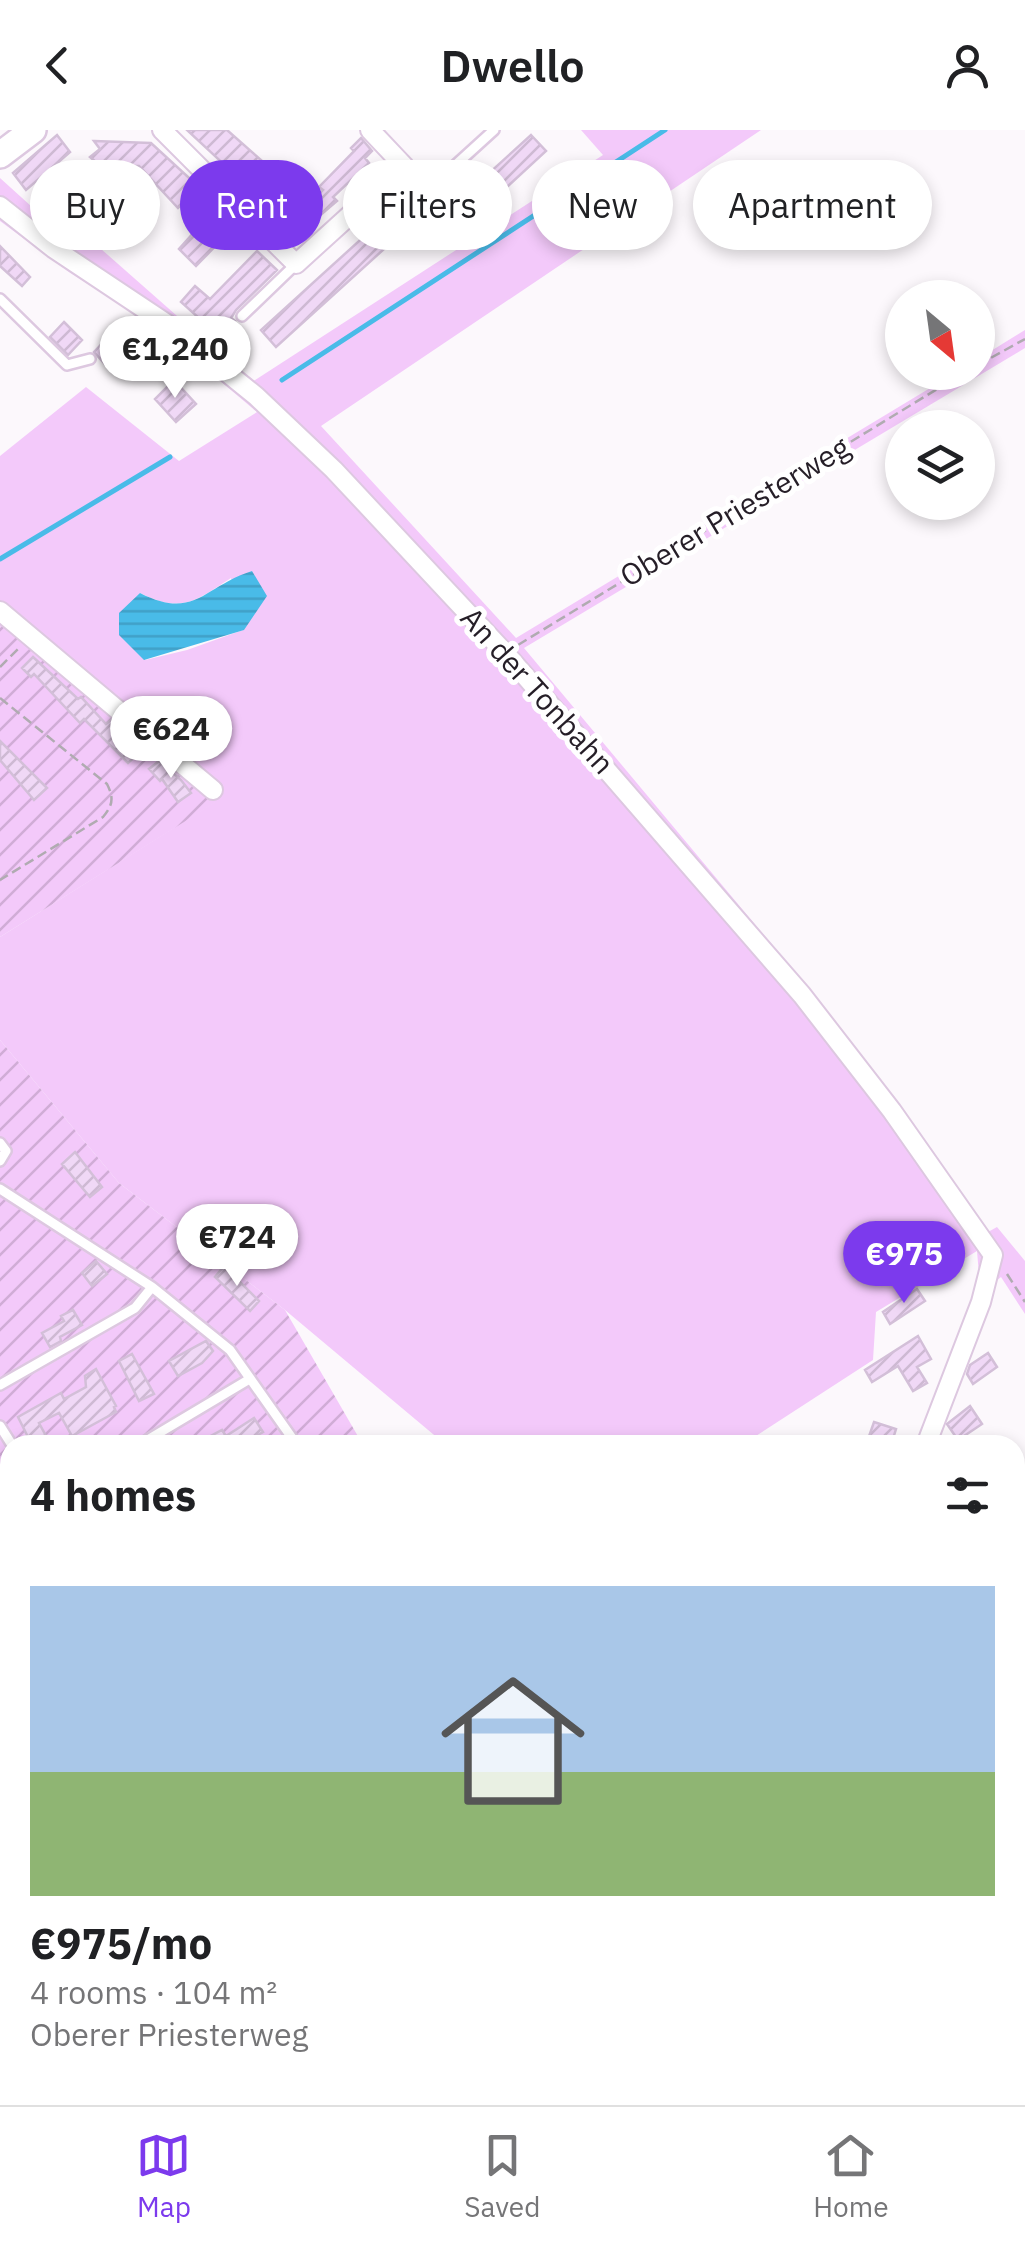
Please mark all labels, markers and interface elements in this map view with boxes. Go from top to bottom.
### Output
text: Dwello [440,36,585,94]
icon: back [30,38,85,93]
icon: person [940,38,995,93]
chip: Buy [30,160,160,250]
chip: Rent [180,160,323,250]
chip: Filters [343,160,512,250]
chip: New [532,160,673,250]
chip: Apartment [693,160,932,250]
north arrow [885,280,995,390]
map controls [885,280,995,520]
pin: €1,240 [94,316,256,401]
text: €1,240 [122,327,228,369]
button: layers [885,410,995,520]
street label: Oberer Priesterweg [612,427,856,595]
street label: An der Tonbahn [453,598,623,782]
pin: €624 [112,696,230,781]
text: €624 [132,707,210,749]
pin: €724 [178,1204,296,1289]
text: €724 [198,1215,276,1257]
pin: €975 [845,1221,963,1306]
text: €975 [865,1232,943,1274]
text: 4 homes [30,1468,196,1523]
icon: filters [940,1468,995,1523]
icon: home [423,1651,603,1831]
text: €975/mo [30,1916,212,1971]
text: 4 rooms · 104 m² [30,1971,277,2013]
text: Oberer Priesterweg [30,2013,308,2055]
tab: Map [136,2128,191,2225]
tab: Saved [464,2128,540,2225]
tab: Home [813,2128,889,2225]

